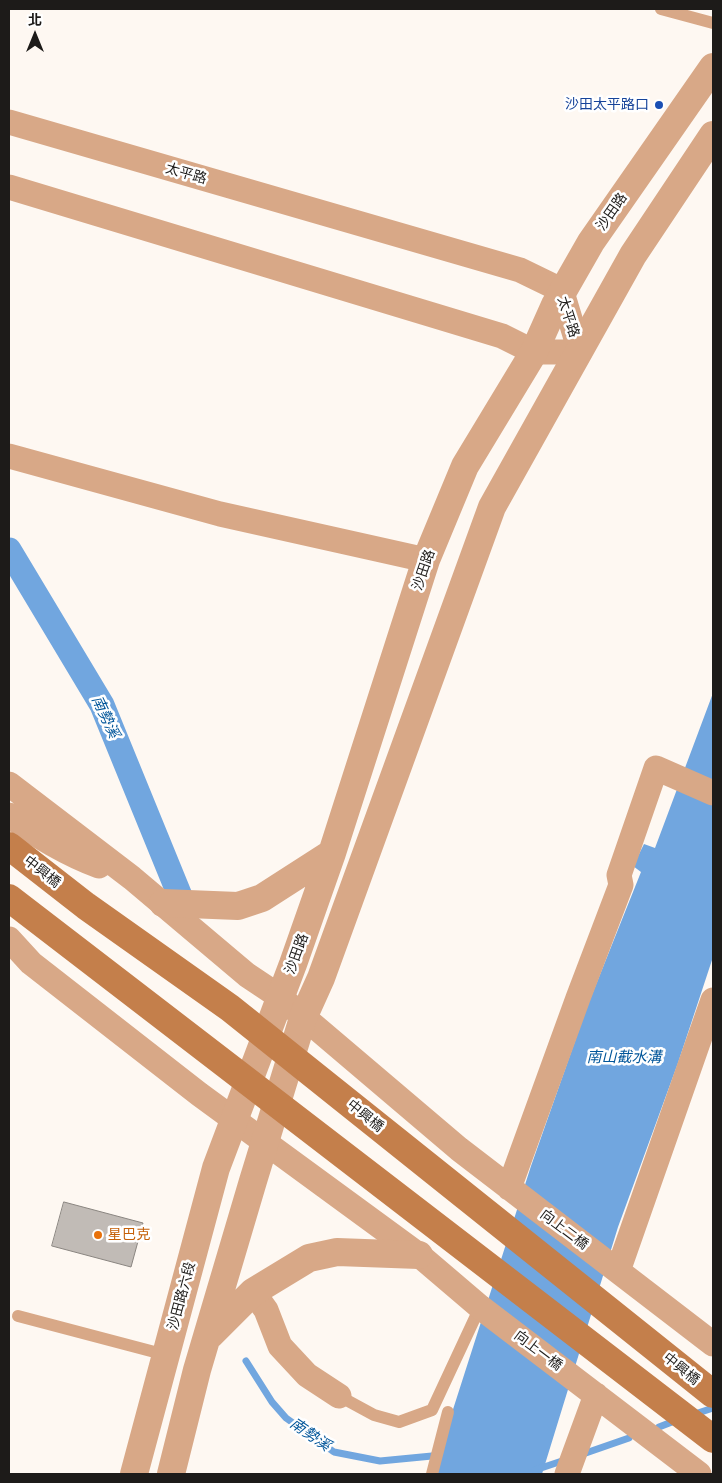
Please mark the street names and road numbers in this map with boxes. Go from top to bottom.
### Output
street label: 太平路 [163,160,209,188]
street label: 沙田路 [593,190,631,234]
street label: 太平路 [554,294,582,340]
street label: 沙田路 [409,547,439,593]
street label: 中興橋 [20,852,64,892]
street label: 沙田路 [282,931,312,977]
street label: 中興橋 [343,1096,387,1136]
street label: 向上二橋 [537,1206,591,1254]
street label: 沙田路六段 [165,1260,199,1332]
street label: 向上一橋 [511,1327,565,1375]
street label: 中興橋 [659,1349,703,1389]

